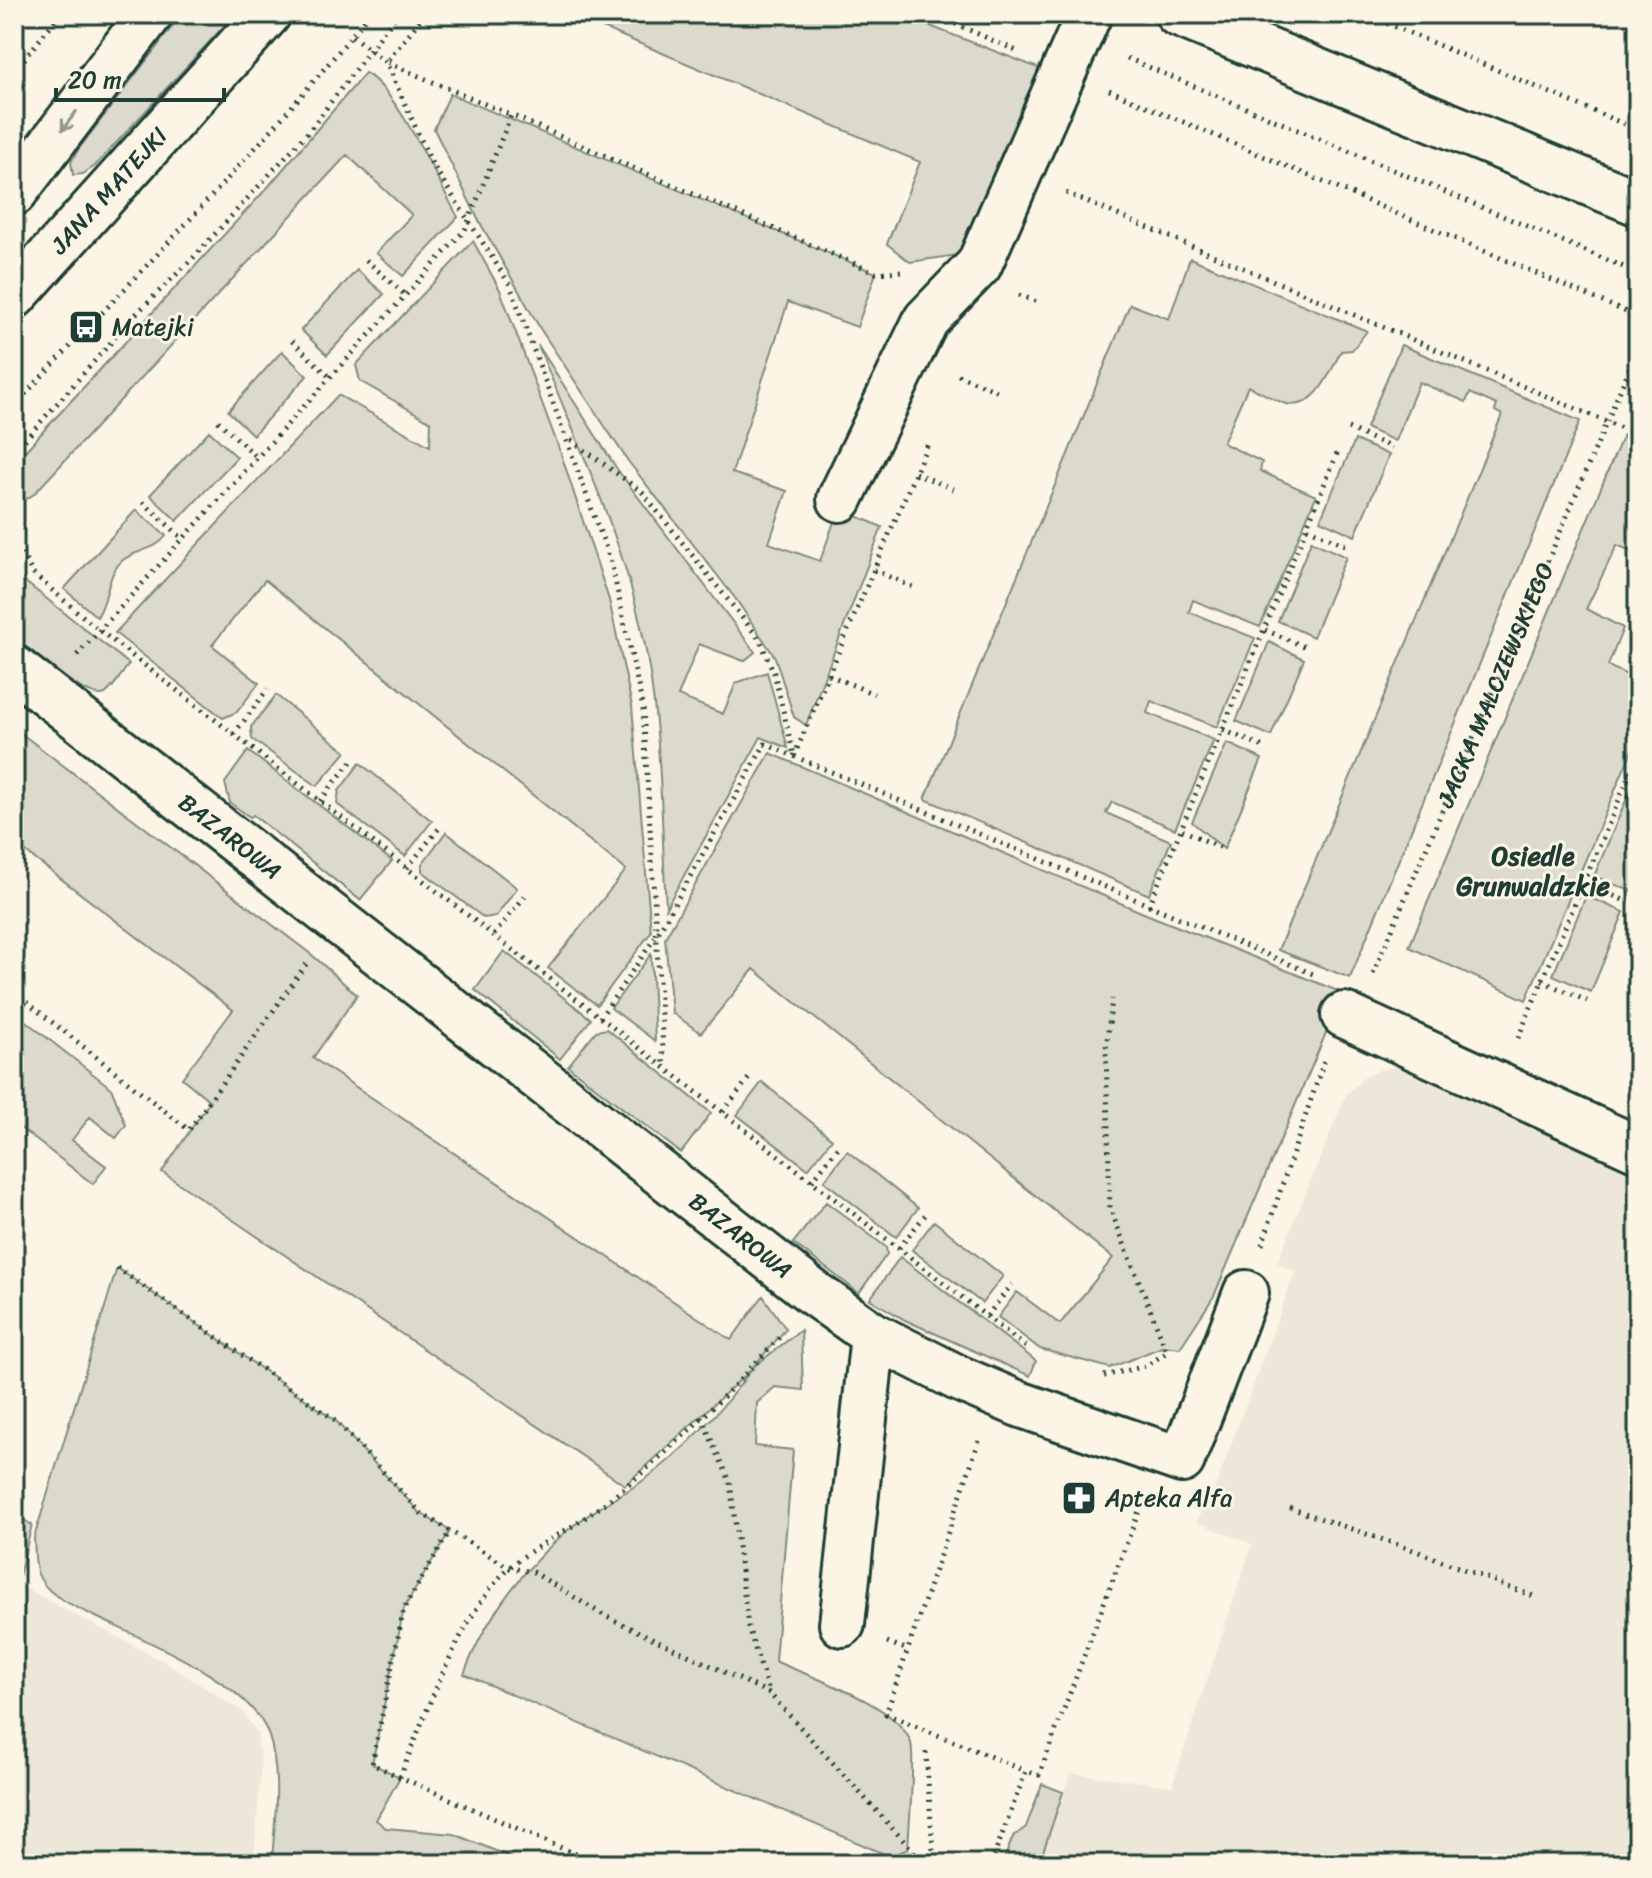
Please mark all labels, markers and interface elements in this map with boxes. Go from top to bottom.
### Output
scale bar [56,52,224,102]
text: 20 m [68,59,122,101]
one-way arrow [61,109,78,131]
street label: JANA MATEJKI [39,116,179,265]
place label: Matejki [112,306,194,348]
bus stop icon: Matejki [67,308,105,346]
street label: JACKA MALCZEWSKIEGO [1424,556,1566,815]
street label: BAZAROWA [169,782,291,891]
district label: Osiedle Grunwaldzkie [1456,833,1610,909]
street label: BAZAROWA [679,1181,802,1290]
place label: Apteka Alfa [1104,1477,1232,1519]
pharmacy icon: Apteka Alfa [1060,1479,1098,1517]

